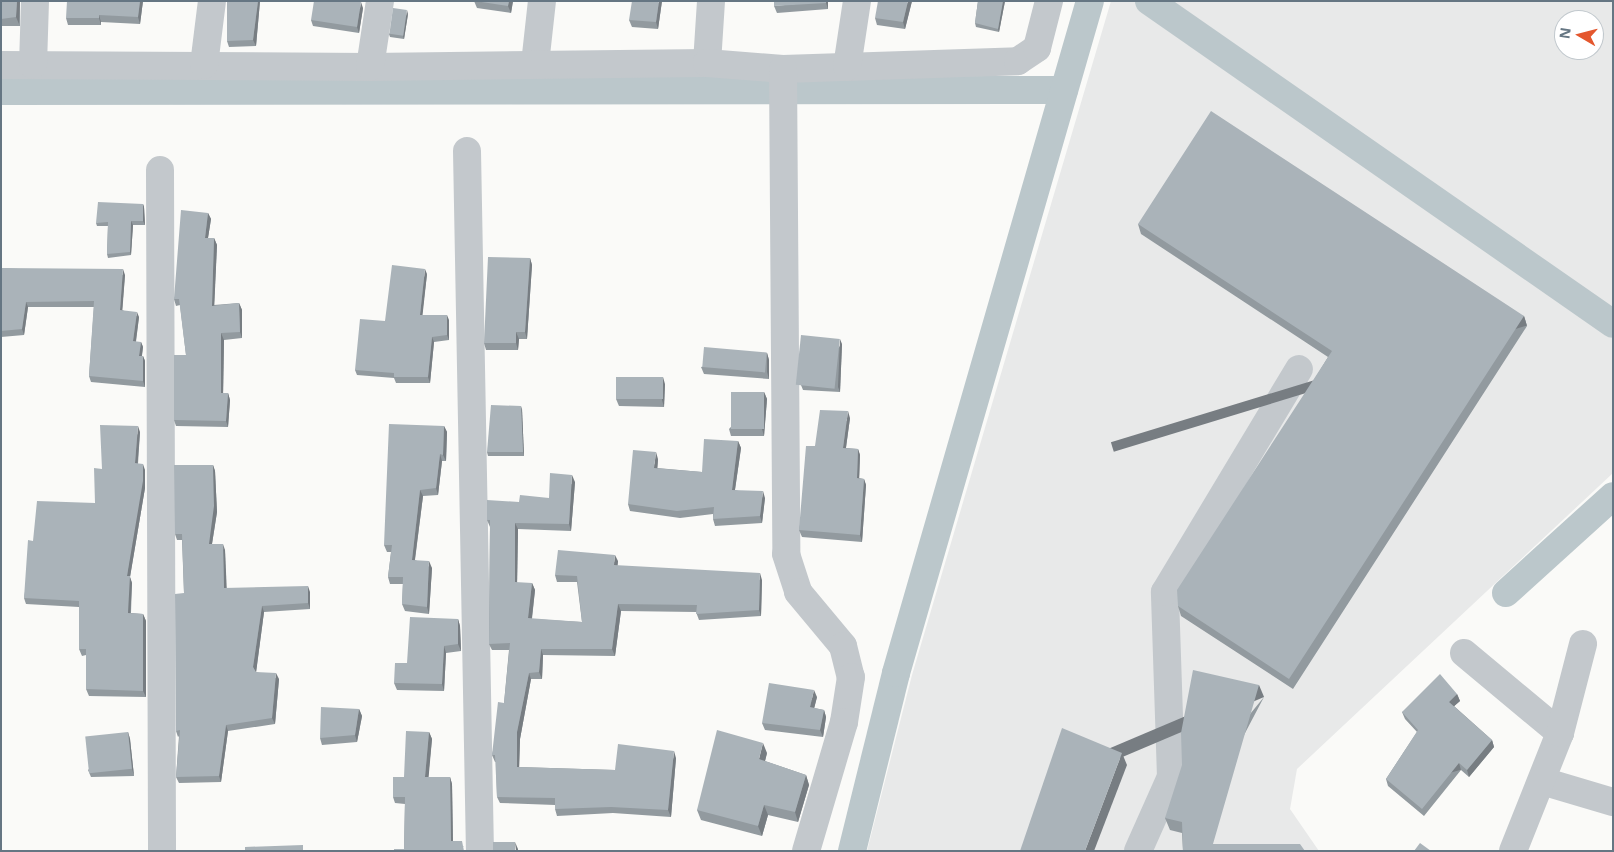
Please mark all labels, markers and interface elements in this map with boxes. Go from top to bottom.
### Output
north arrow [1554,10,1604,60]
text: N [1554,26,1575,40]

